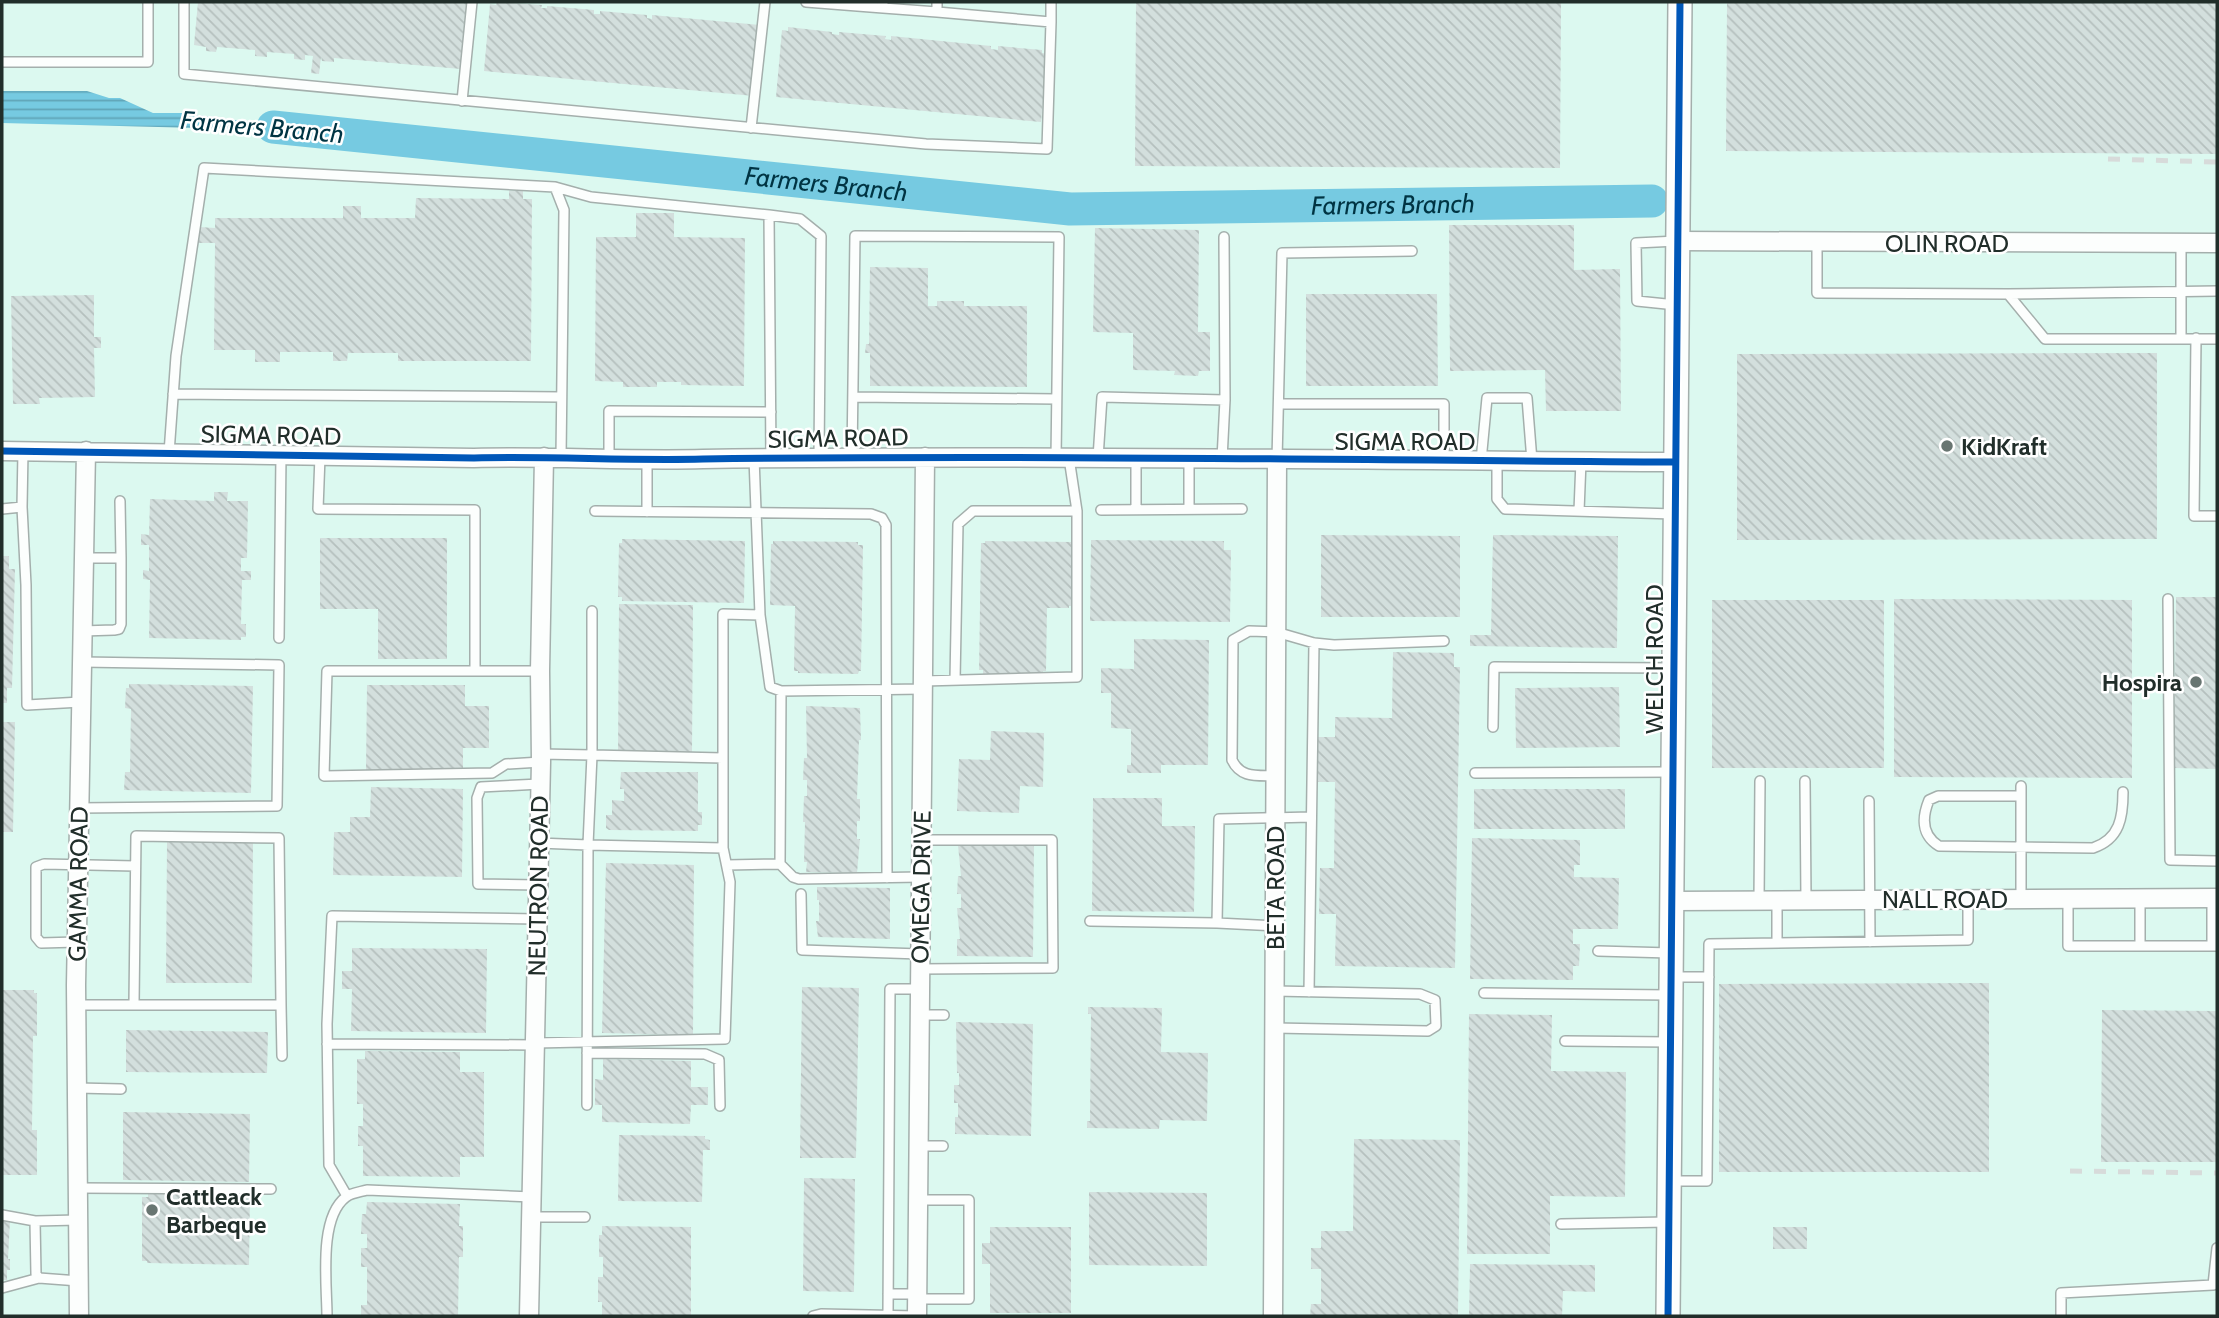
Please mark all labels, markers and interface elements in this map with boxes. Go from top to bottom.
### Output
water label: Farmers Branch [179,104,345,150]
water label: Farmers Branch [743,160,909,208]
water label: Farmers Branch [1311,187,1475,222]
street label: OLIN ROAD [1885,229,2009,258]
street label: SIGMA ROAD [200,419,342,451]
street label: SIGMA ROAD [767,422,909,454]
street label: SIGMA ROAD [1335,427,1475,456]
place label: KidKraft [1961,432,2047,461]
marker: KidKraft [1939,438,1955,454]
street label: WELCH ROAD [1640,584,1669,734]
place label: Hospira [2102,668,2182,697]
marker: Hospira [2188,674,2204,690]
street label: NEUTRON ROAD [522,795,554,977]
street label: GAMMA ROAD [62,806,94,962]
street label: OMEGA DRIVE [905,810,937,964]
street label: BETA ROAD [1261,826,1290,950]
street label: NALL ROAD [1882,885,2008,914]
place label: Cattleack Barbeque [166,1182,266,1239]
marker: Cattleack Barbeque [144,1202,160,1218]

